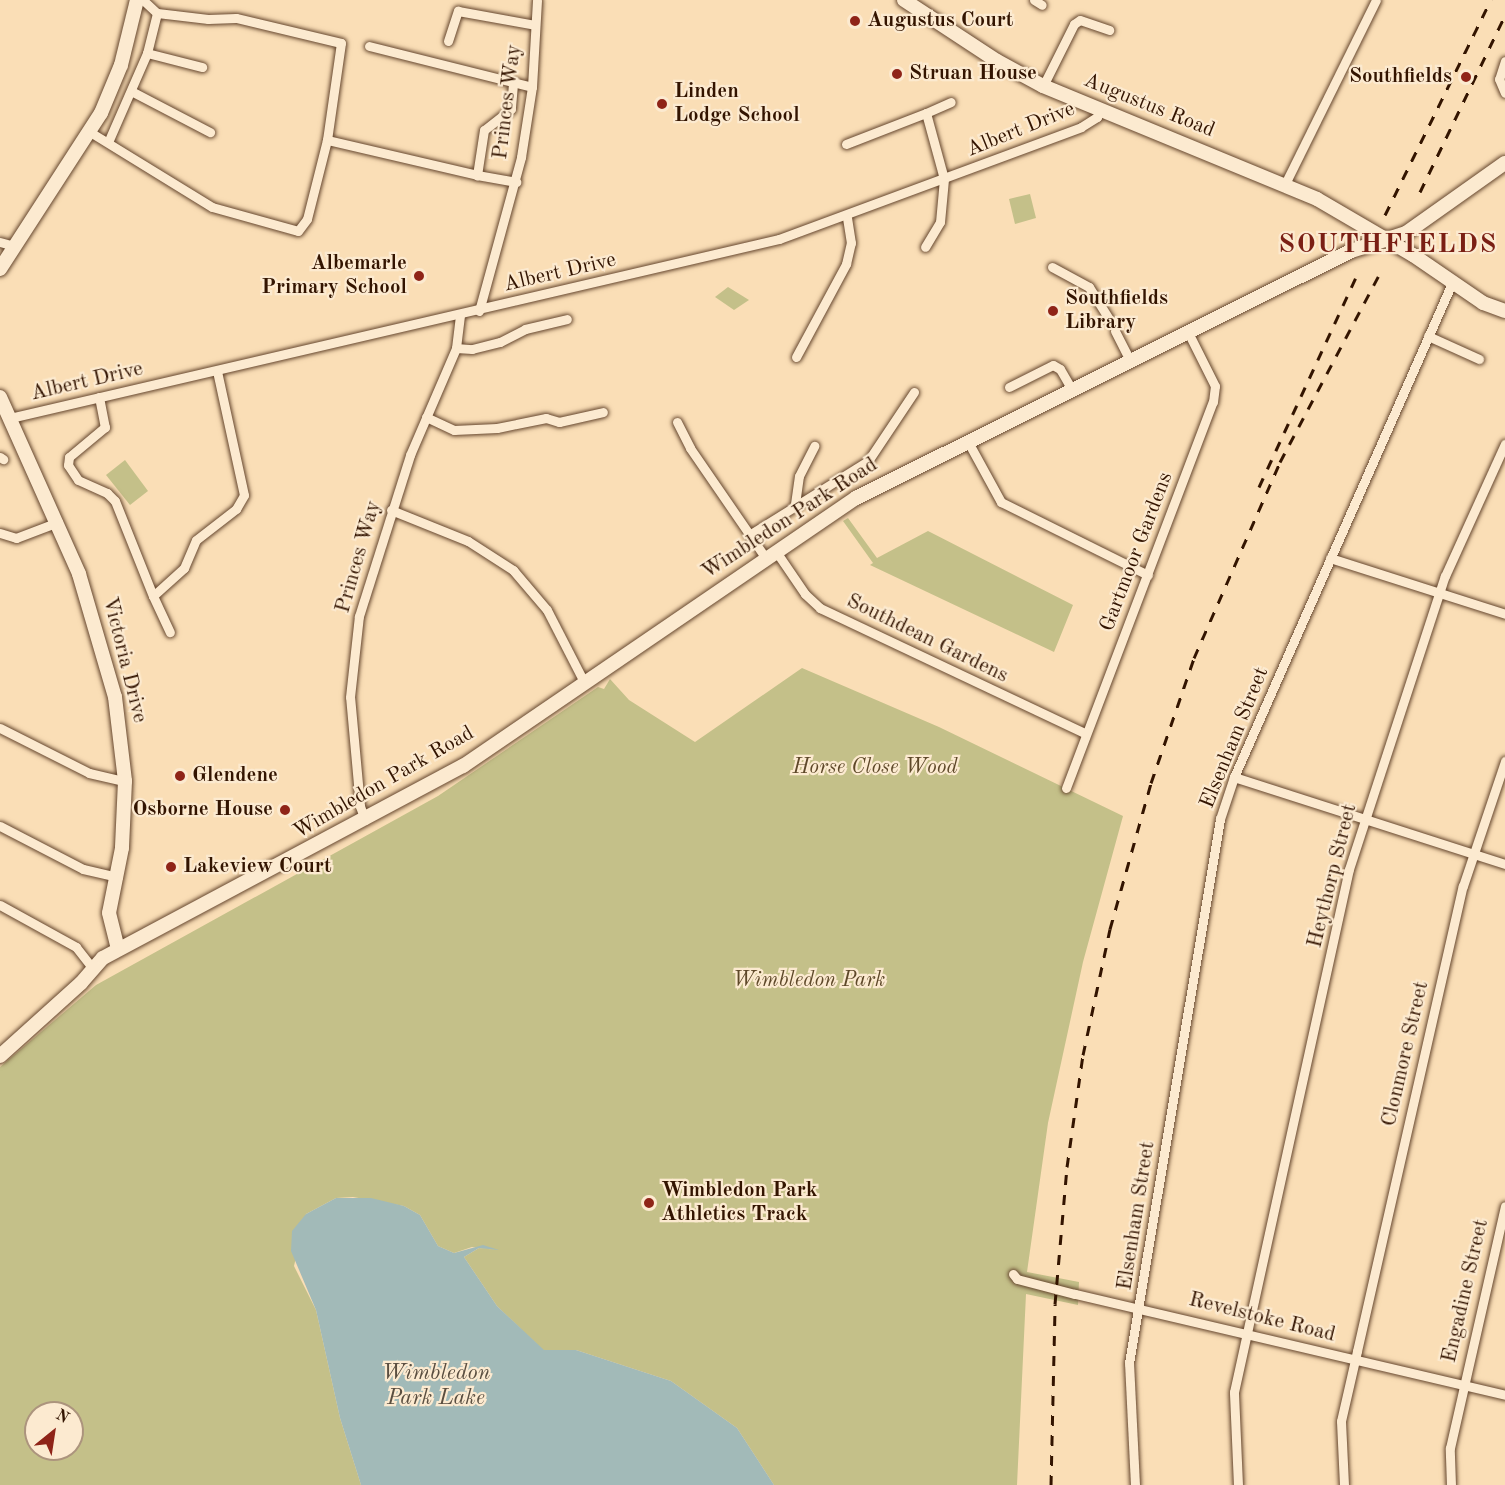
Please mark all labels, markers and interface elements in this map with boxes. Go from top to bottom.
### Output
place label: Augustus Court [867,8,1013,34]
marker: Augustus Court [848,14,862,28]
street label: Princes Way [488,43,528,161]
place label: Struan House [909,61,1037,87]
place label: Southfields [1349,64,1452,90]
marker: Struan House [890,67,904,81]
street label: Augustus Road [1080,68,1218,144]
marker: Southfields [1457,68,1475,86]
place label: Linden Lodge School [674,79,800,129]
marker: Linden Lodge School [655,97,669,111]
street label: Albert Drive [963,97,1079,163]
district label: SOUTHFIELDS [1278,229,1498,261]
street label: Albert Drive [501,248,619,298]
place label: Albemarle Primary School [261,251,407,301]
marker: Albemarle Primary School [412,269,426,283]
place label: Southfields Library [1065,286,1168,336]
marker: Southfields Library [1046,304,1060,318]
street label: Albert Drive [28,357,146,407]
street label: Wimbledon Park Road [697,453,883,585]
street label: Gartmoor Gardens [1095,469,1179,635]
street label: Princes Way [331,498,387,616]
street label: Southdean Gardens [842,589,1012,689]
street label: Victoria Drive [96,594,152,726]
street label: Elsenham Street [1195,664,1275,812]
street label: Wimbledon Park Road [289,721,479,845]
park label: Horse Close Wood [792,755,958,781]
place label: Glendene [192,763,278,789]
marker: Glendene [173,769,187,783]
place label: Osborne House [132,797,273,823]
street label: Heythorp Street [1303,801,1363,951]
marker: Osborne House [278,803,292,817]
place label: Lakeview Court [183,854,332,880]
marker: Lakeview Court [164,860,178,874]
park label: Wimbledon Park [733,968,885,994]
street label: Clonmore Street [1377,979,1435,1129]
street label: Elsenham Street [1113,1140,1161,1292]
place label: Wimbledon Park Athletics Track [661,1178,818,1228]
marker: Wimbledon Park Athletics Track [642,1196,656,1210]
street label: Engadine Street [1437,1217,1495,1365]
street label: Revelstoke Road [1186,1288,1338,1348]
water label: Wimbledon Park Lake [382,1360,490,1412]
north arrow [24,1401,84,1461]
text: N [53,1407,71,1427]

